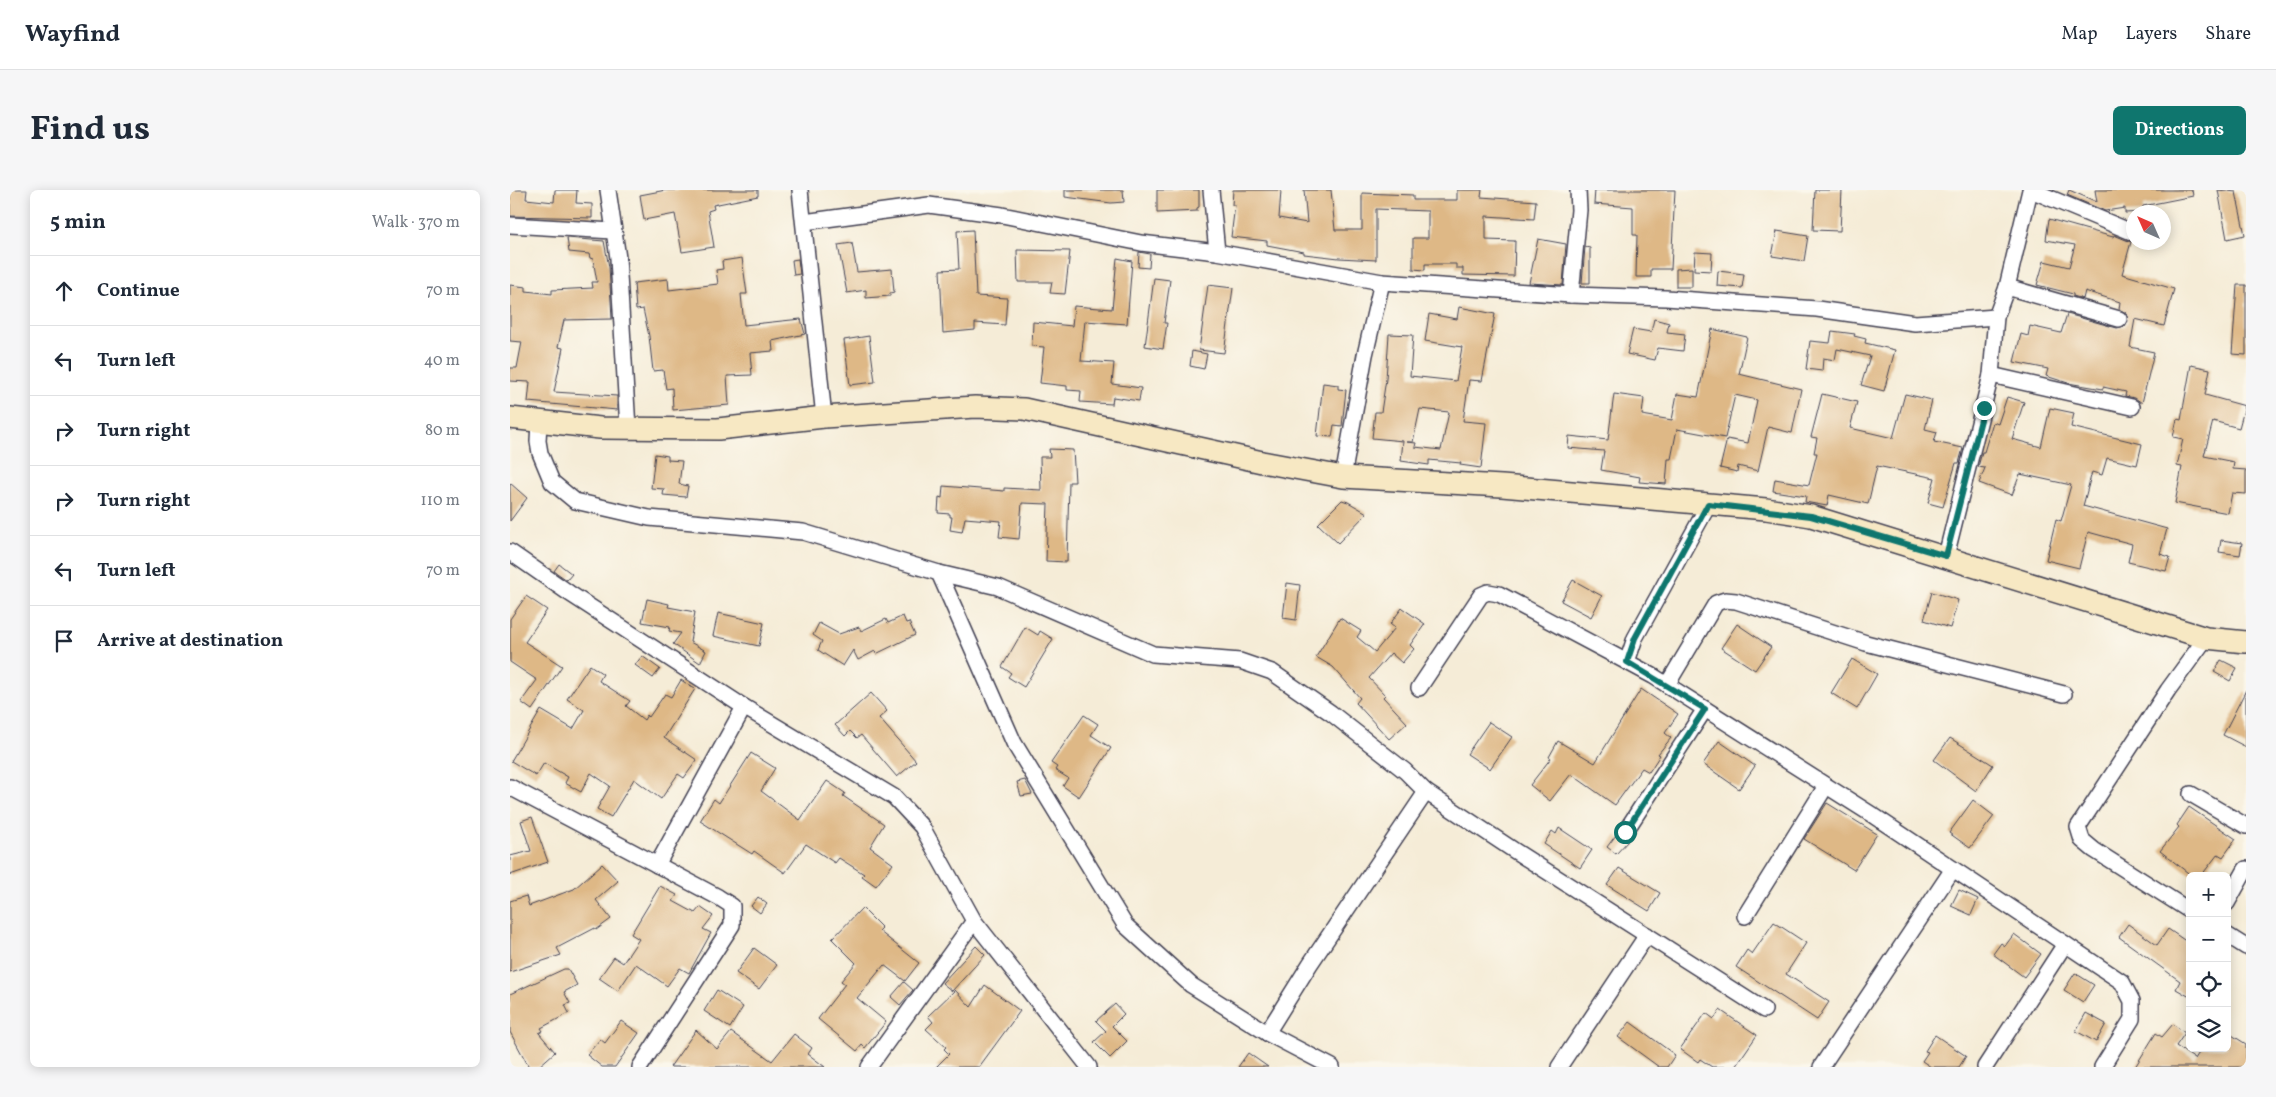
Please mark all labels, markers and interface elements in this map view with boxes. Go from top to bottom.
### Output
text: Wayfind [25,18,120,52]
text: Map [2061,22,2097,47]
text: Layers [2125,22,2177,47]
text: Share [2205,22,2251,47]
text: Find us [30,106,150,154]
button: Directions [2113,106,2246,155]
north arrow [2126,205,2171,250]
text: 5 min [50,208,106,237]
text: Walk · 370 m [372,212,460,234]
icon: ahead [50,277,78,305]
text: Continue [97,278,180,304]
text: 70 m [426,280,460,302]
icon: left [50,347,78,375]
text: Turn left [97,348,176,374]
text: 40 m [424,350,460,372]
route end [1973,397,1996,420]
icon: right [50,417,78,445]
text: Turn right [97,418,190,444]
text: 80 m [425,420,460,442]
icon: right [50,487,78,515]
text: Turn right [97,488,190,514]
text: 110 m [421,490,460,512]
icon: left [50,557,78,585]
text: Turn left [97,558,176,584]
text: 70 m [426,560,460,582]
icon: arrive [50,627,78,655]
text: Arrive at destination [97,628,283,654]
route start [1614,821,1637,844]
map controls [2186,872,2231,1052]
button: + [2186,872,2231,917]
button: − [2186,917,2231,962]
button: locate [2186,962,2231,1007]
button: layers [2186,1007,2231,1052]

